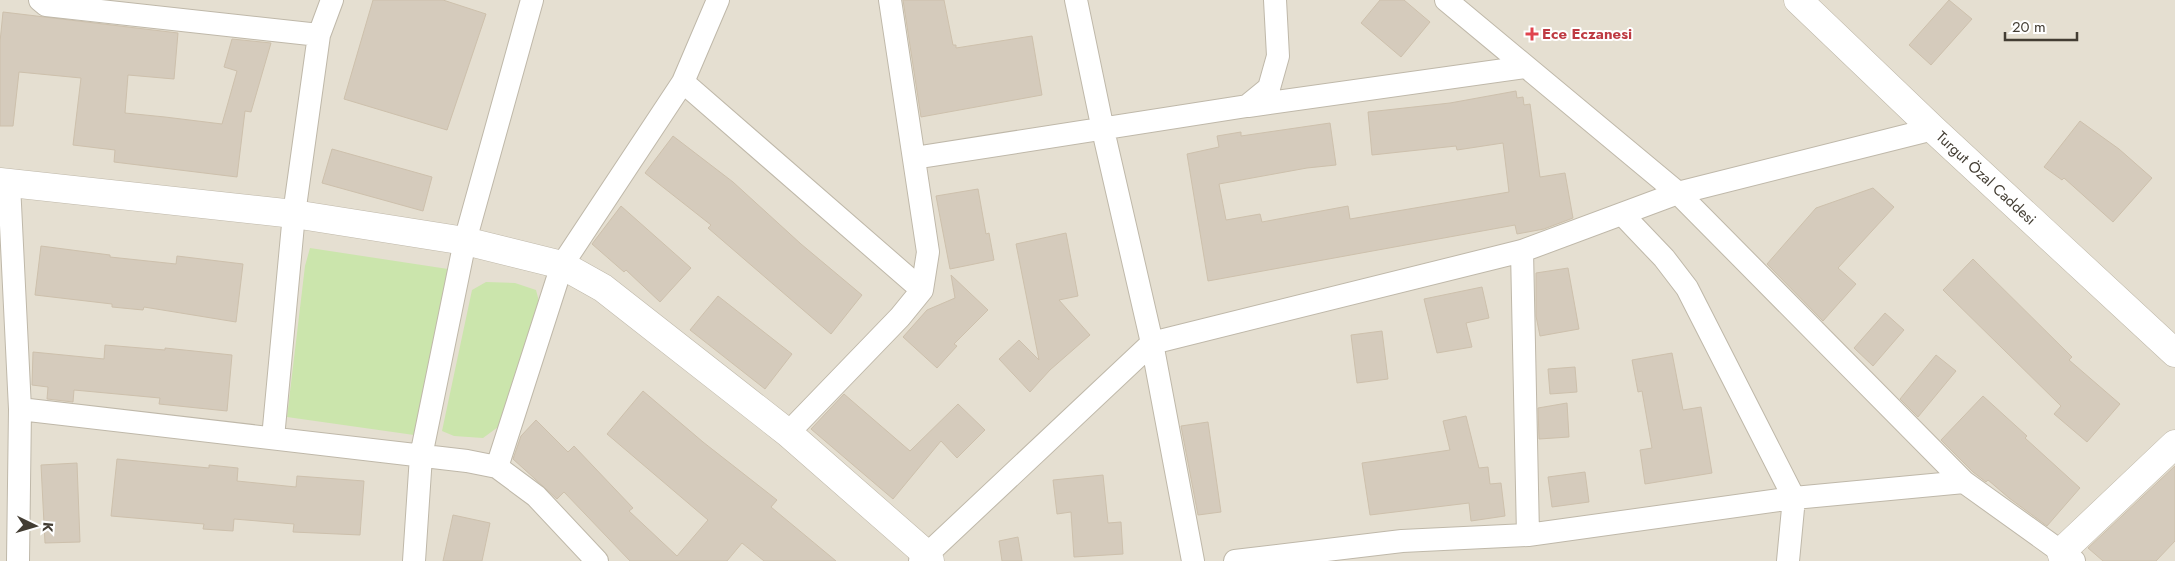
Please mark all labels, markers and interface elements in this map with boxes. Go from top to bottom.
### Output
scale bar [2005,10,2078,42]
text: 20 m [2012,16,2046,38]
place label: Ece Eczanesi [1542,23,1632,45]
marker: Ece Eczanesi [1526,28,1538,40]
street label: Turgut Özal Caddesi [1931,126,2041,230]
north arrow [10,501,60,551]
text: K [38,521,58,533]

